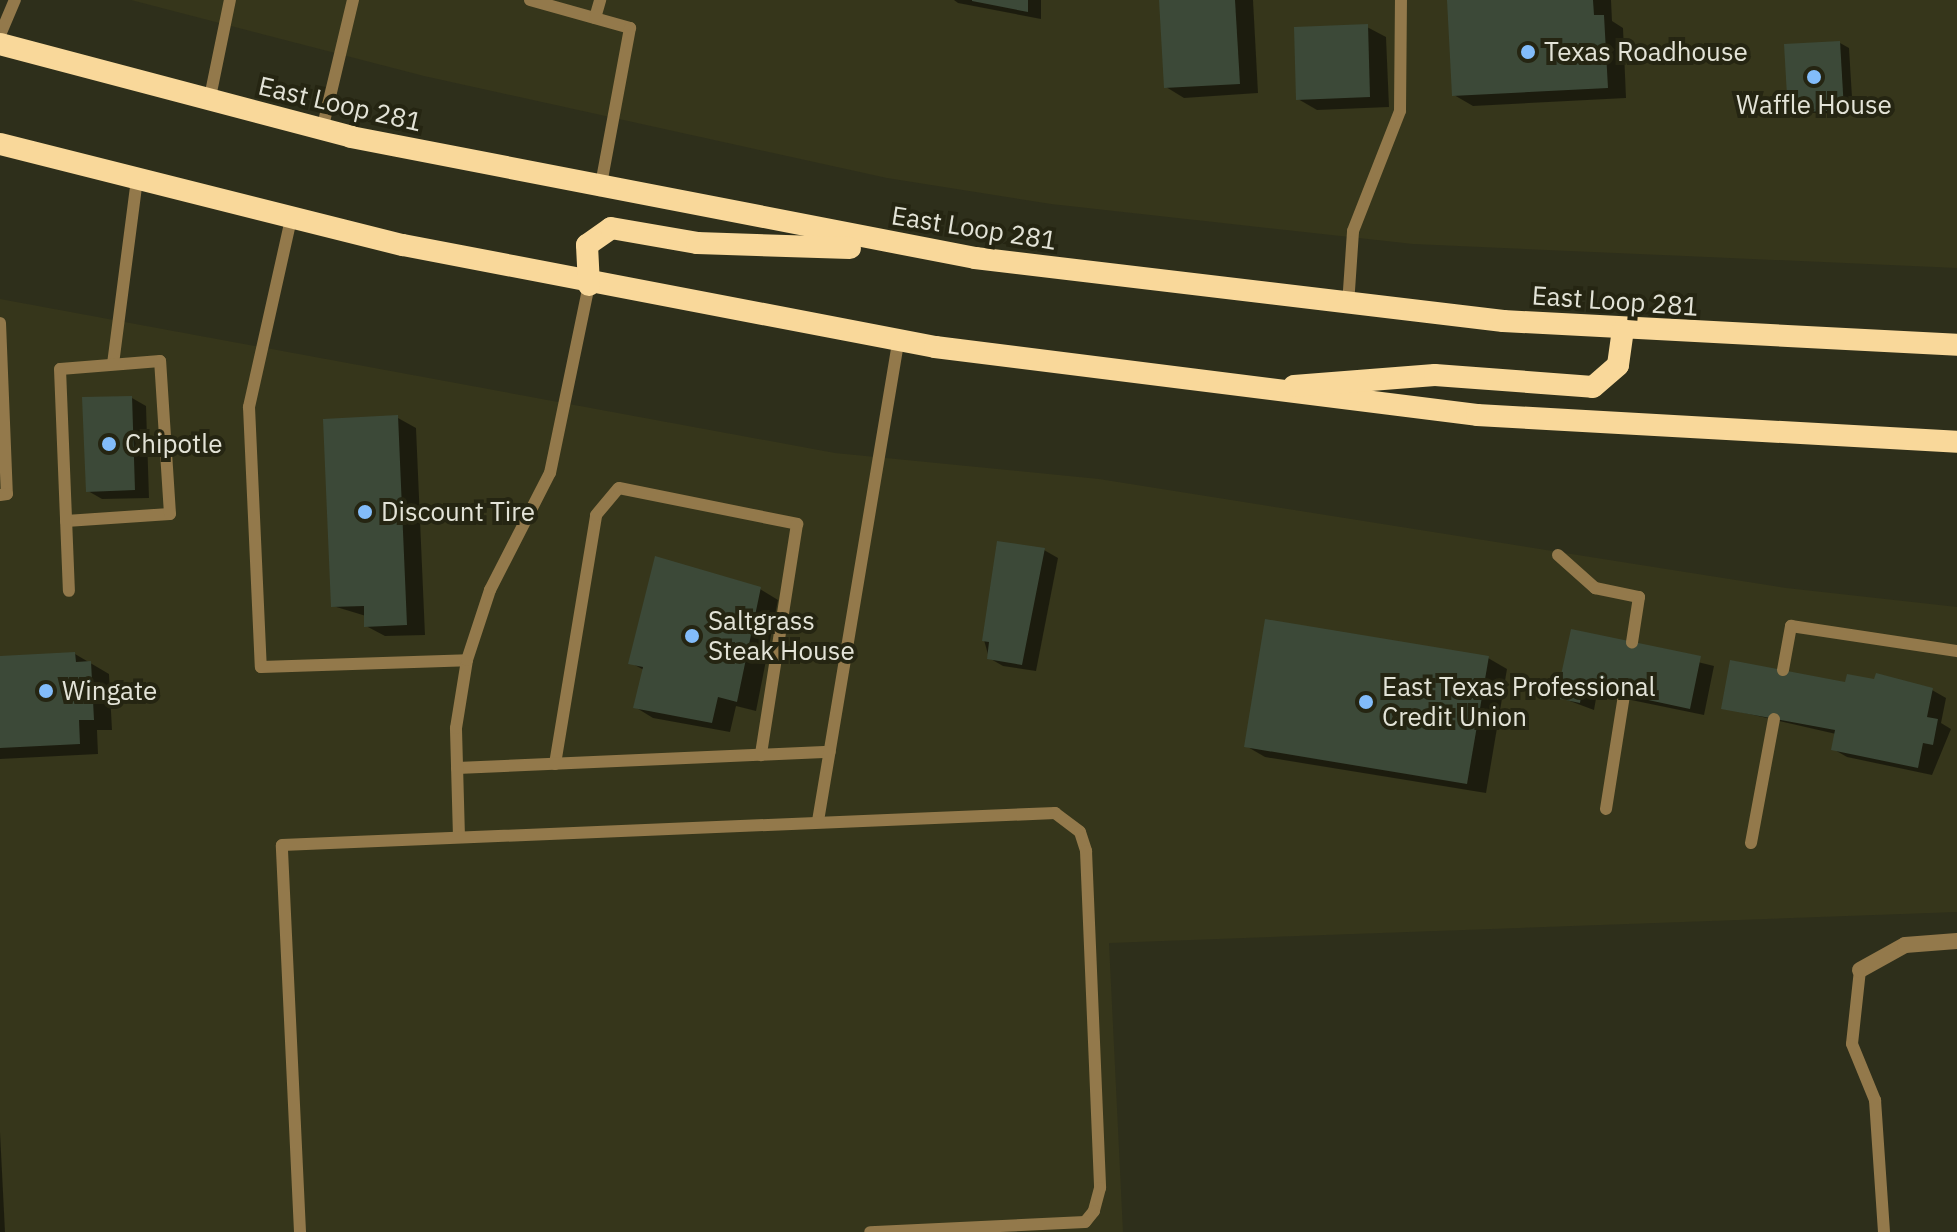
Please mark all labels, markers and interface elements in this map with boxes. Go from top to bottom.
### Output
place label: Texas Roadhouse [1544,36,1748,68]
marker: Texas Roadhouse [1519,43,1537,61]
marker: Waffle House [1805,68,1823,86]
street label: East Loop 281 [255,70,425,138]
place label: Waffle House [1736,89,1892,121]
street label: East Loop 281 [889,200,1059,256]
street label: East Loop 281 [1531,280,1699,322]
place label: Chipotle [125,428,223,460]
marker: Chipotle [100,435,118,453]
place label: Discount Tire [381,496,535,528]
marker: Discount Tire [356,503,374,521]
place label: Saltgrass Steak House [708,605,855,666]
marker: Saltgrass Steak House [683,627,701,645]
place label: East Texas Professional Credit Union [1382,671,1656,732]
place label: Wingate [62,675,157,707]
marker: Wingate [37,682,55,700]
marker: East Texas Professional Credit Union [1357,693,1375,711]

